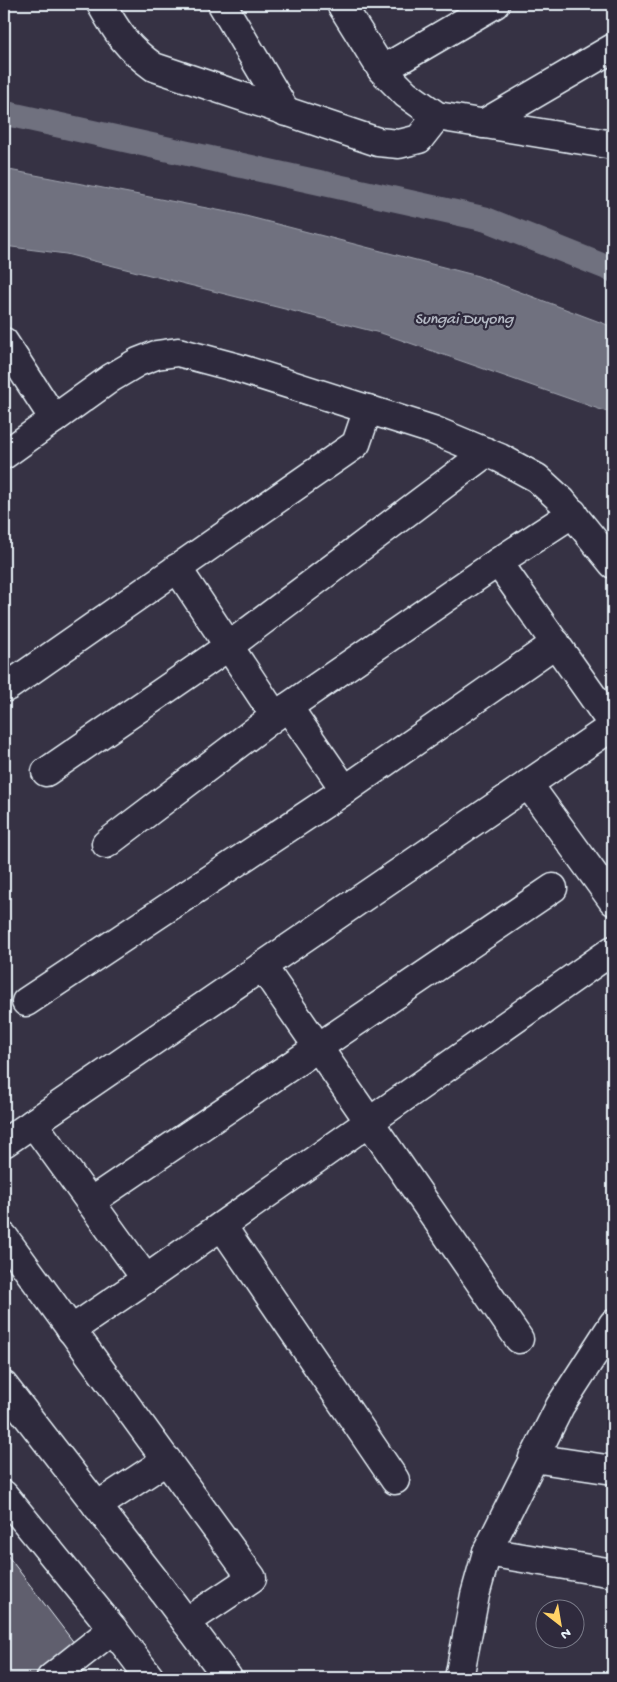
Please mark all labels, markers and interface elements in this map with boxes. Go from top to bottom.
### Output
water label: Sungai Duyong [415,311,514,330]
north arrow [534,1600,584,1650]
text: N [557,1623,574,1643]

